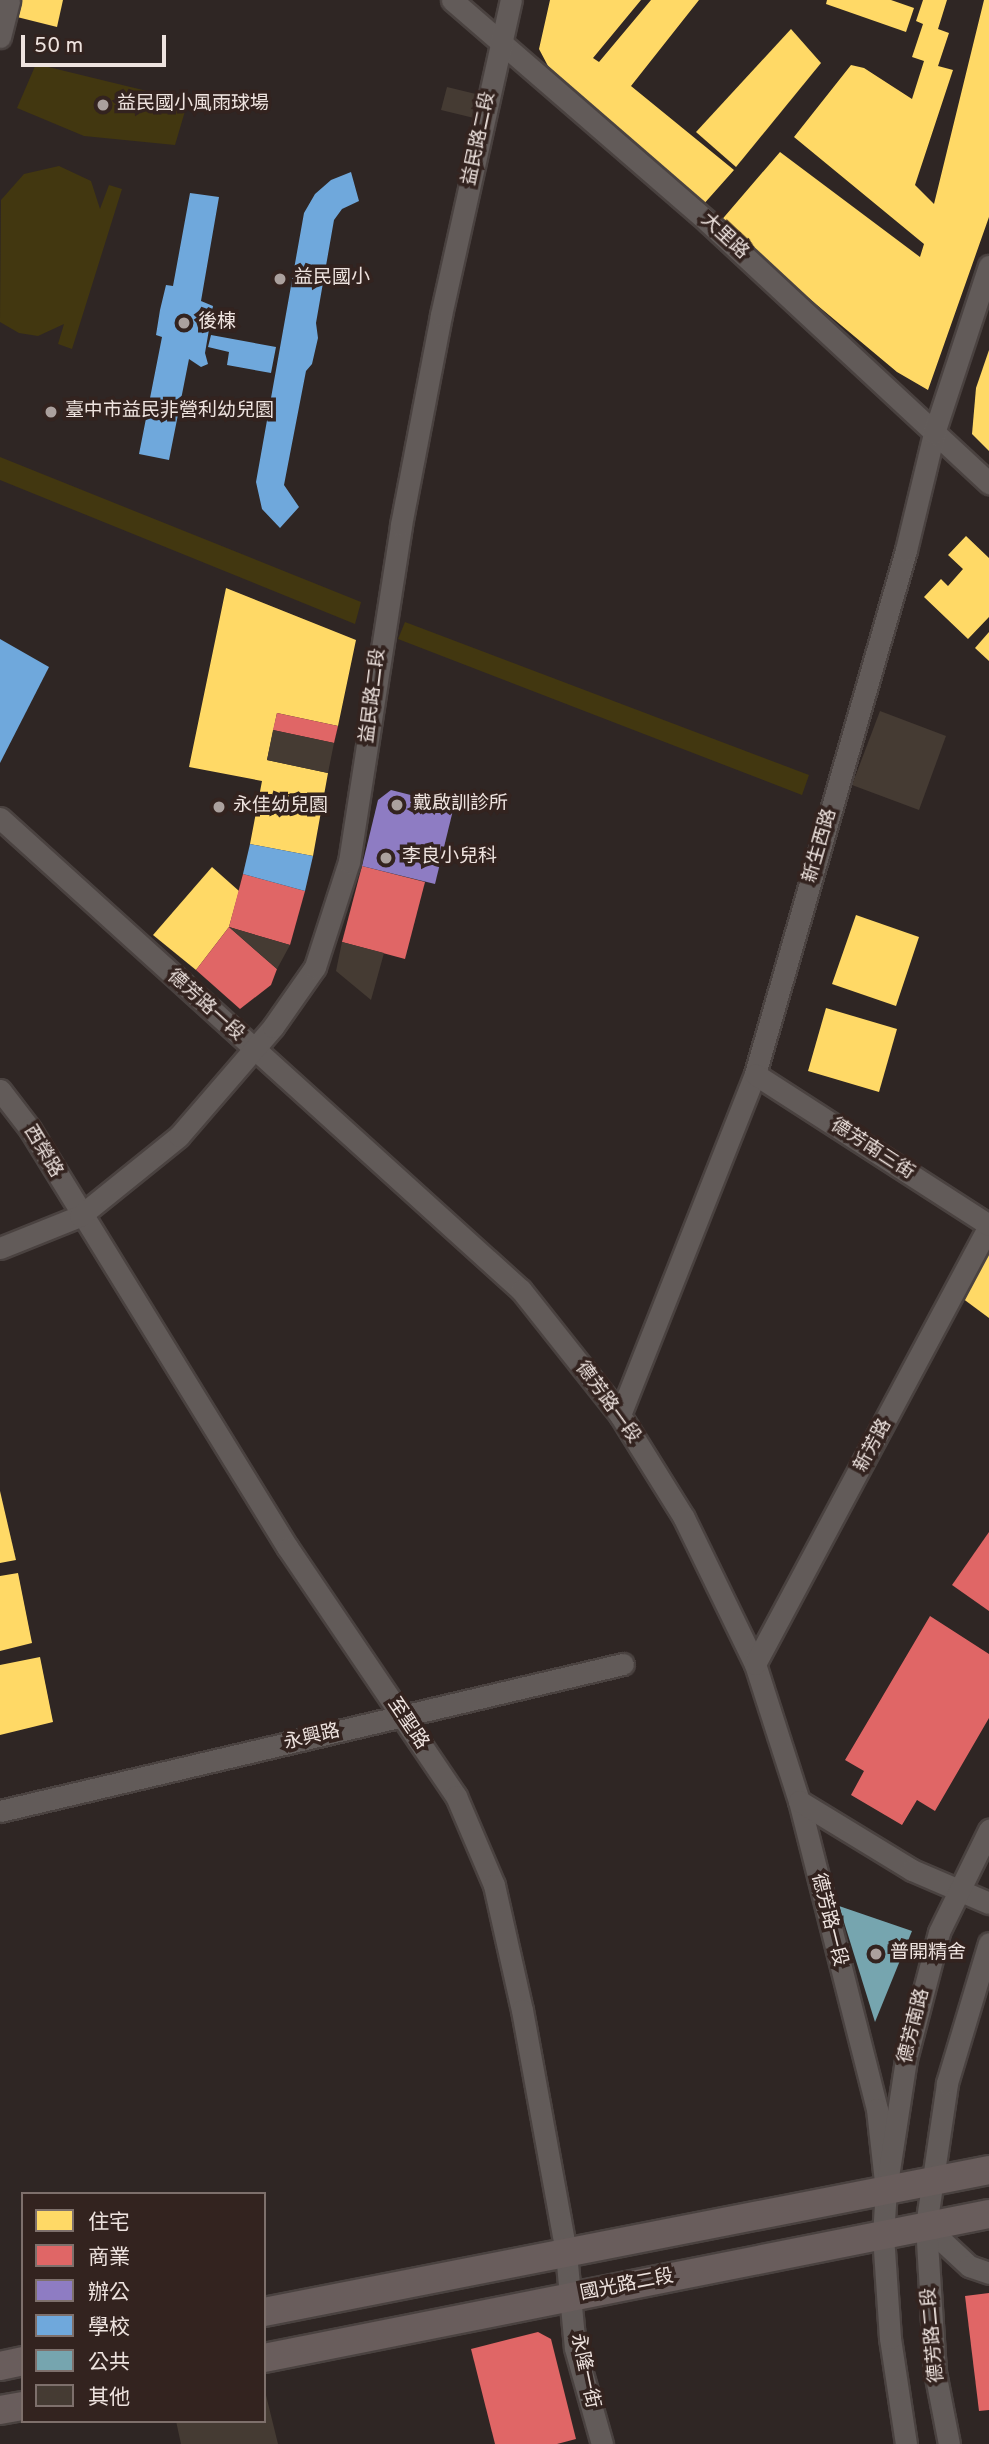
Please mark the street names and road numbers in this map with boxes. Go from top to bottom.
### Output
street label: 益民路二段 [459,90,501,188]
street label: 大里路 [695,209,753,265]
street label: 益民路二段 [357,647,391,745]
street label: 新生西路 [800,806,842,886]
street label: 德芳路一段 [162,966,248,1046]
street label: 德芳南三街 [826,1115,918,1185]
street label: 西榮路 [18,1122,66,1182]
street label: 德芳路一段 [570,1358,644,1448]
street label: 新芳路 [851,1415,897,1477]
street label: 至聖路 [382,1694,432,1754]
street label: 永興路 [282,1720,342,1756]
street label: 德芳路一段 [805,1871,851,1969]
street label: 德芳南路 [895,1986,935,2066]
street label: 國光路二段 [578,2266,676,2306]
street label: 德芳路二段 [919,2287,949,2383]
street label: 永隆一街 [565,2331,603,2411]

